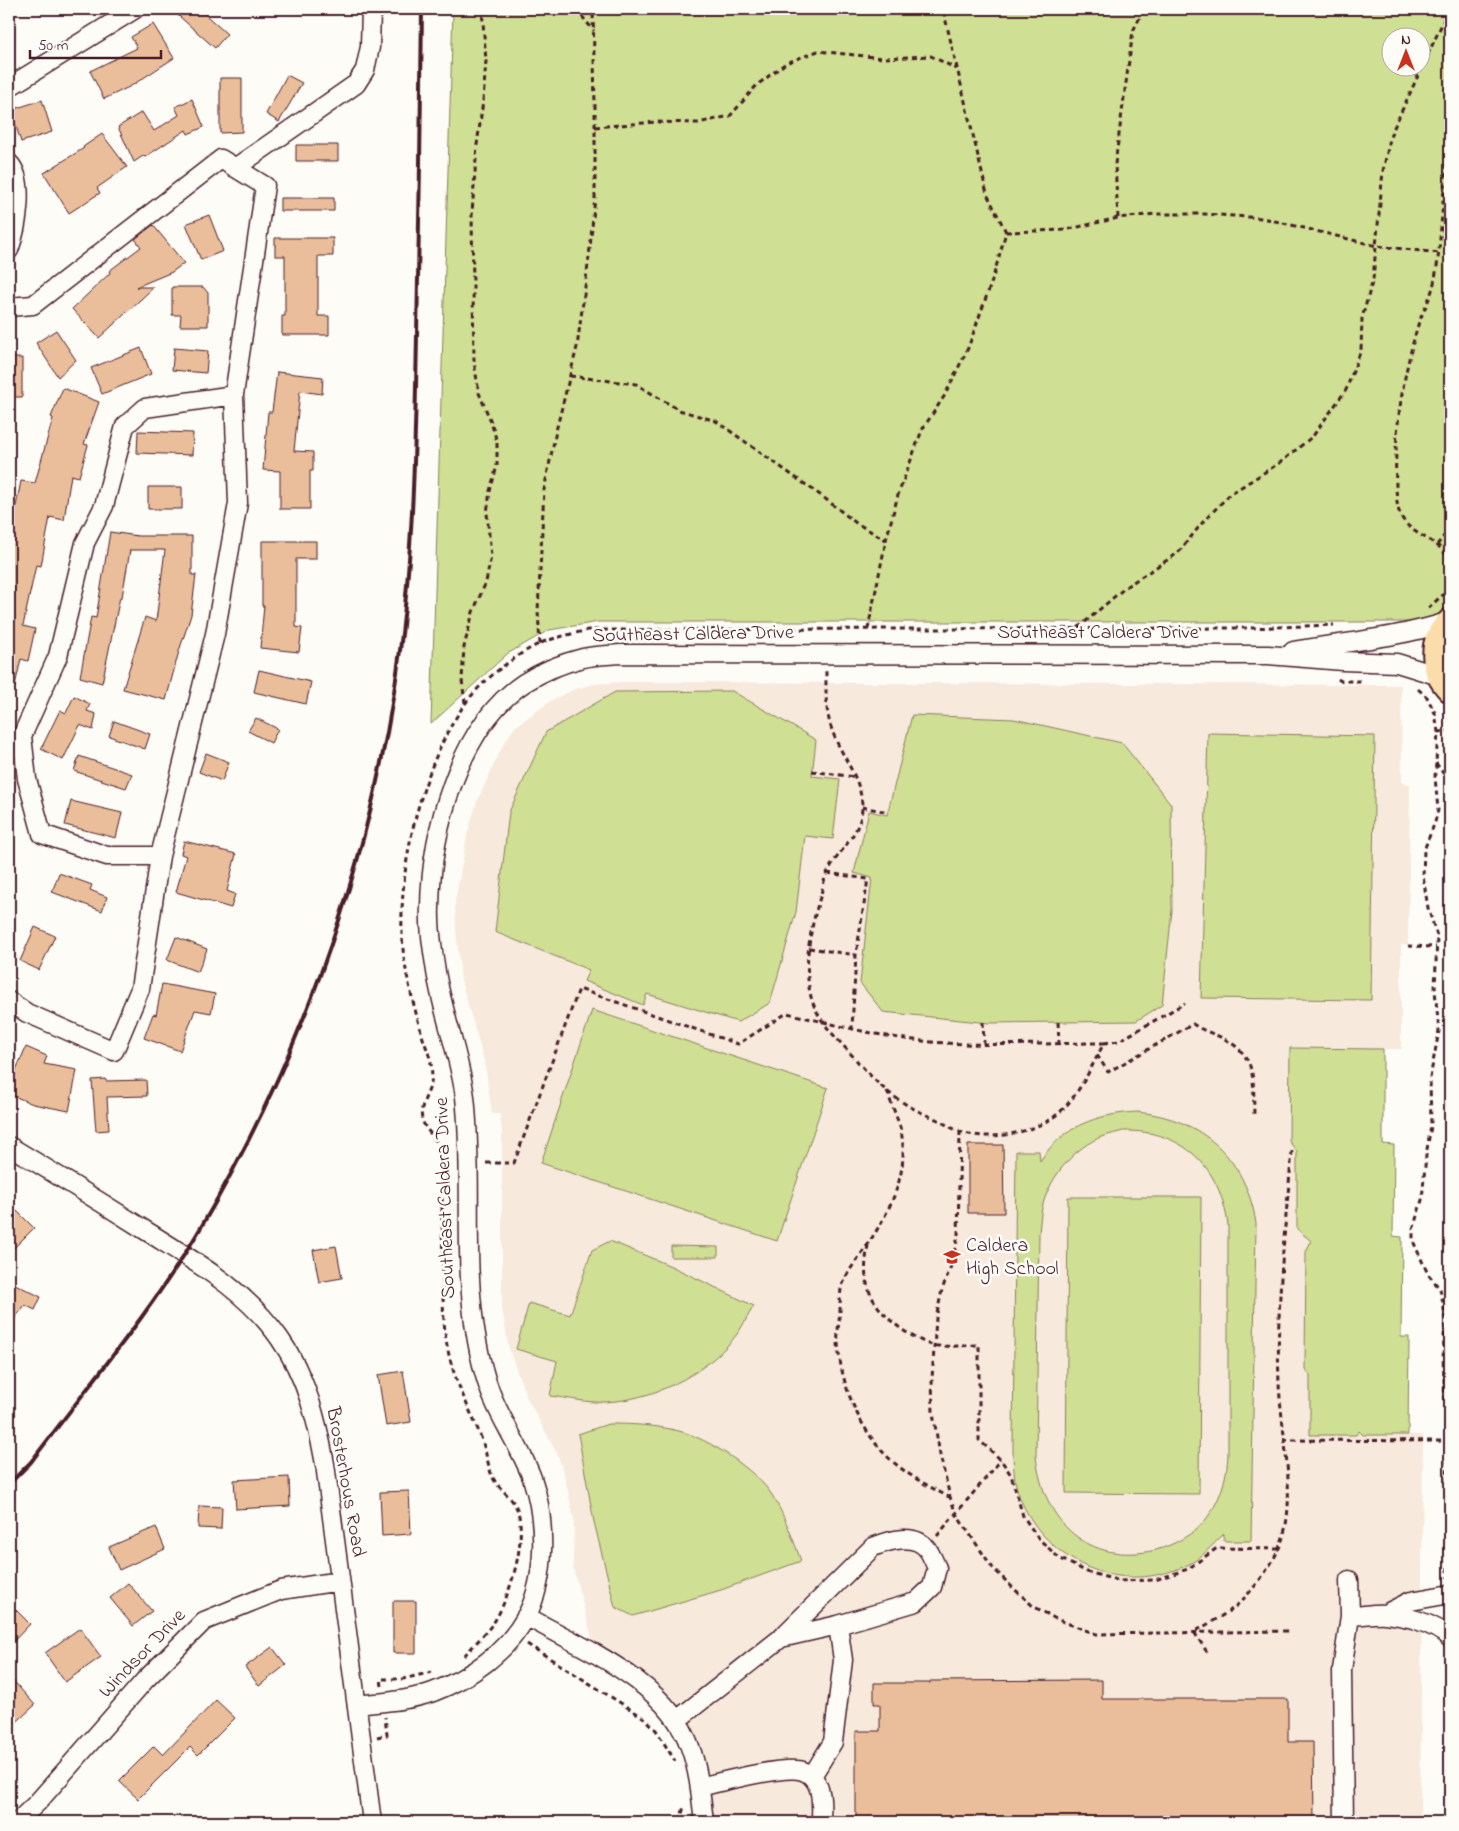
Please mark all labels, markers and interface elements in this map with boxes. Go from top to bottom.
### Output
scale bar [30,28,161,60]
north arrow [1382,28,1432,78]
text: N [1401,30,1411,51]
text: 50 m [38,35,69,57]
street label: Southeast Caldera Drive [592,619,794,651]
street label: Southeast Caldera Drive [997,619,1199,648]
street label: Southeast Caldera Drive [428,1097,464,1299]
place label: Caldera High School [966,1232,1059,1285]
school or university icon: Caldera High School [942,1247,962,1267]
street label: Brosterhous Road [317,1404,372,1559]
street label: Windsor Drive [93,1603,193,1705]

